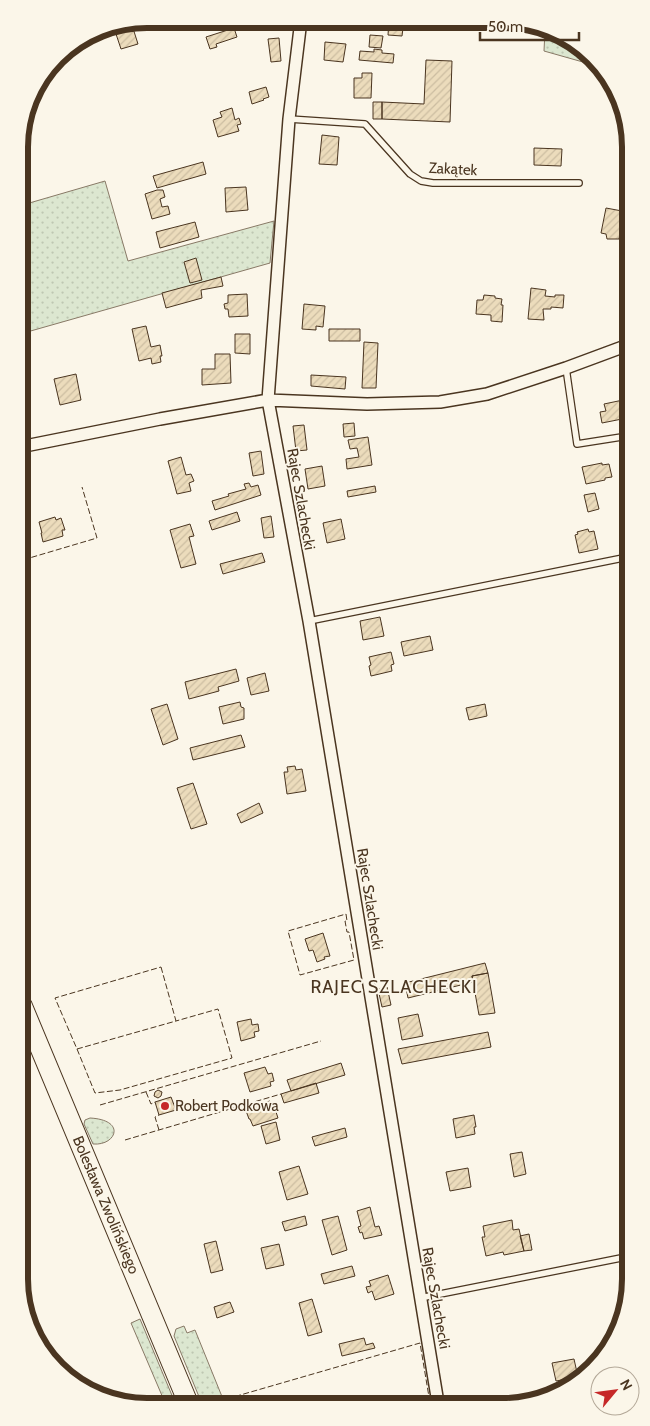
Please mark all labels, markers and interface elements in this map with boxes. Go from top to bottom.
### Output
scale bar [480,10,579,42]
text: 50 m [488,18,523,36]
street label: Zakątek [428,159,478,179]
street label: Rajec Szlachecki [283,447,319,551]
street label: Rajec Szlachecki [353,847,387,951]
district label: RAJEC SZLACHECKI [310,976,478,998]
place label: Robert Podkowa [175,1097,280,1115]
marker: Robert Podkowa [159,1100,171,1112]
street label: Bolesława Zwolińskiego [69,1133,143,1277]
street label: Rajec Szlachecki [418,1246,454,1350]
north arrow [590,1366,640,1416]
text: N [616,1376,637,1393]

